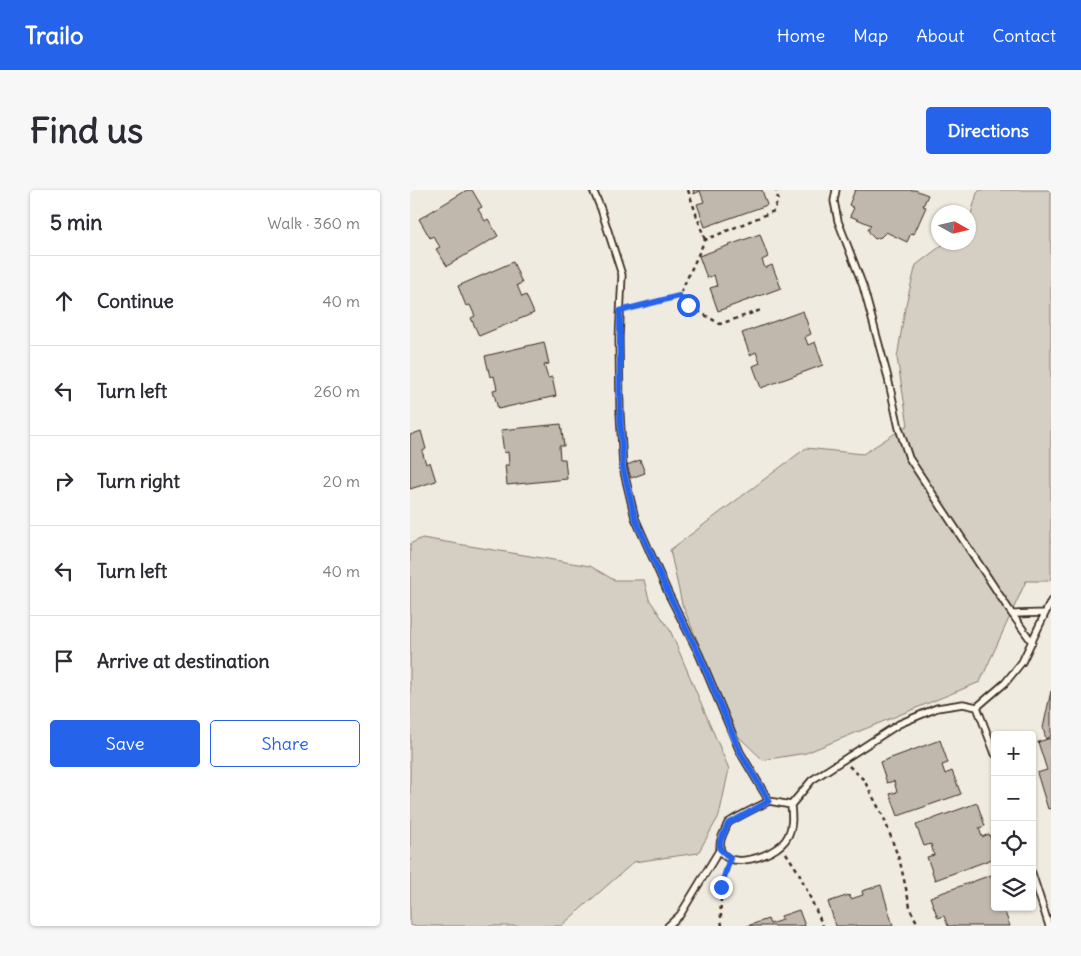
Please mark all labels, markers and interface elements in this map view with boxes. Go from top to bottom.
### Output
text: Trailo [25,20,83,50]
text: Home [777,24,825,47]
text: Map [853,24,888,47]
text: About [916,24,964,47]
text: Contact [992,24,1056,47]
button: Directions [926,107,1051,154]
text: Find us [30,108,143,152]
north arrow [931,205,976,250]
text: 5 min [50,209,102,236]
text: Walk · 360 m [267,213,360,233]
icon: ahead [50,287,78,315]
text: Continue [97,289,174,313]
text: 40 m [322,291,360,311]
route start [677,294,700,317]
icon: left [50,377,78,405]
text: Turn left [97,379,167,403]
text: 260 m [314,381,360,401]
icon: right [50,467,78,495]
text: Turn right [97,469,180,493]
text: 20 m [323,471,360,491]
icon: left [50,557,78,585]
text: Turn left [97,559,167,583]
text: 40 m [322,561,360,581]
icon: arrive [50,647,78,675]
text: Arrive at destination [97,649,270,673]
button: Save [50,720,200,767]
button: Share [210,720,360,767]
map controls [991,731,1036,911]
button: + [991,731,1036,776]
button: − [991,776,1036,821]
button: locate [991,821,1036,866]
button: layers [991,866,1036,911]
route end [710,876,733,899]

